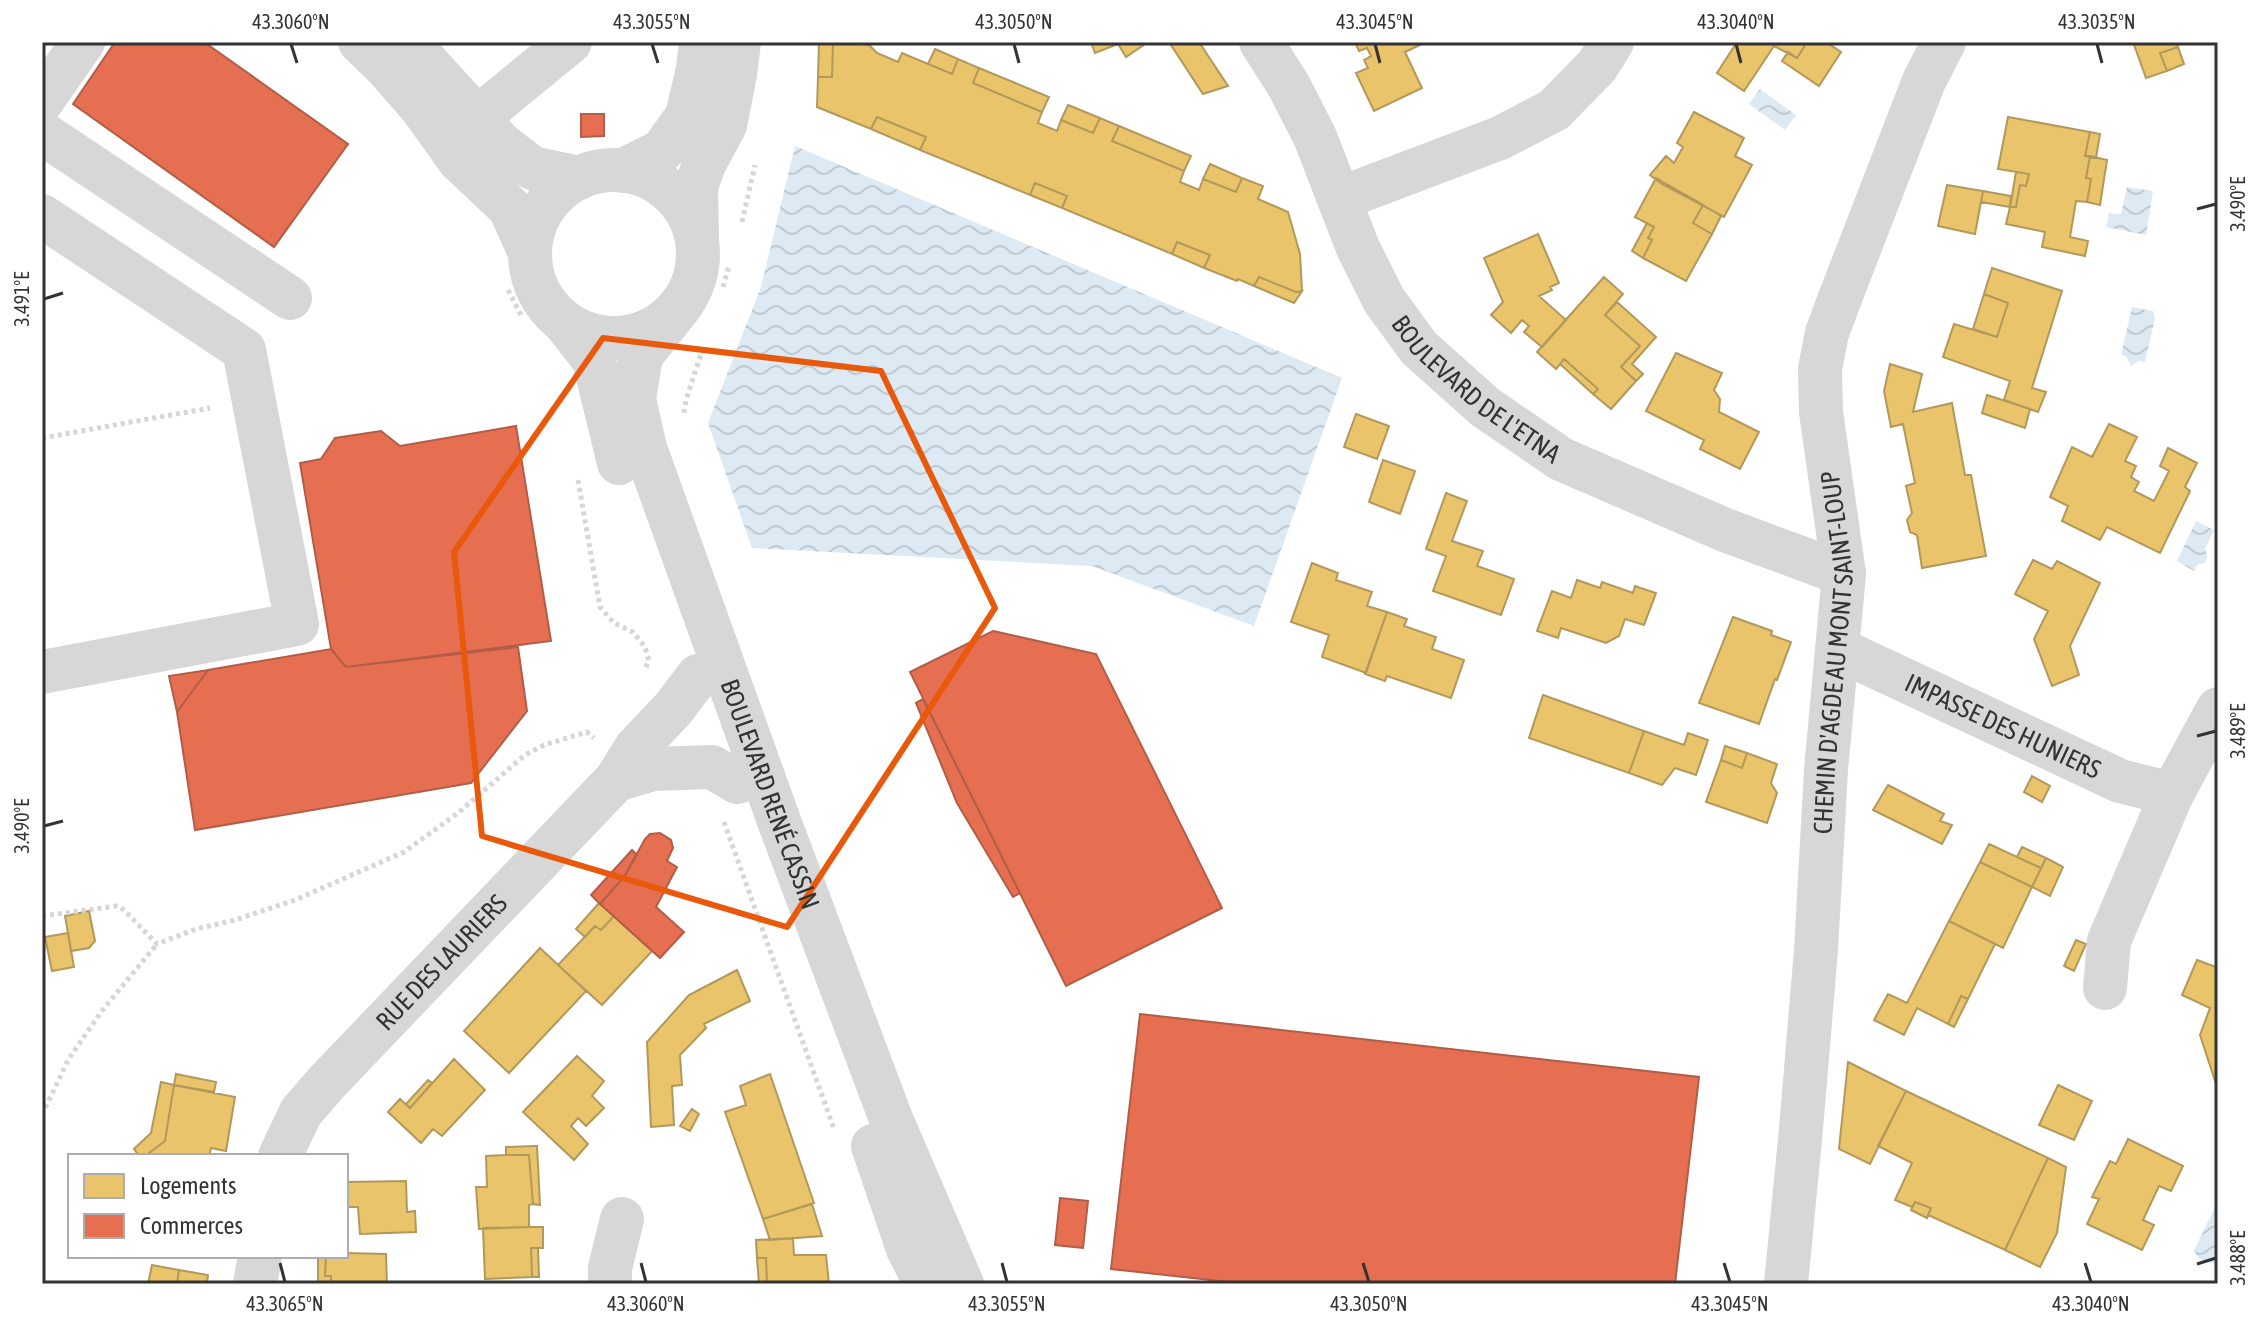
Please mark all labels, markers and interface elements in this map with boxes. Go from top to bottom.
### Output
text: 43.3060°N [252,10,330,33]
text: 43.3055°N [613,10,691,33]
text: 43.3050°N [975,10,1053,33]
text: 43.3045°N [1336,10,1414,33]
text: 43.3040°N [1697,10,1775,33]
text: 43.3035°N [2058,10,2136,33]
text: 3.490°E [2226,176,2249,232]
text: 3.491°E [10,271,33,327]
street label: BOULEVARD DE L'ETNA [1385,310,1566,469]
street label: CHEMIN D'AGDE AU MONT SAINT-LOUP [1807,469,1859,835]
street label: IMPASSE DES HUNIERS [1900,668,2106,785]
street label: BOULEVARD RENÉ CASSIN [714,675,826,913]
text: 3.489°E [2226,703,2249,759]
text: 3.490°E [10,798,33,854]
street label: RUE DES LAURIERS [370,888,513,1036]
legend [68,1154,348,1258]
text: Logements [140,1172,237,1199]
text: Commerces [140,1212,243,1239]
text: 3.488°E [2226,1230,2249,1286]
text: 43.3065°N [246,1292,324,1315]
text: 43.3060°N [607,1292,685,1315]
text: 43.3055°N [968,1292,1046,1315]
text: 43.3050°N [1330,1292,1408,1315]
text: 43.3045°N [1691,1292,1769,1315]
text: 43.3040°N [2052,1292,2130,1315]

